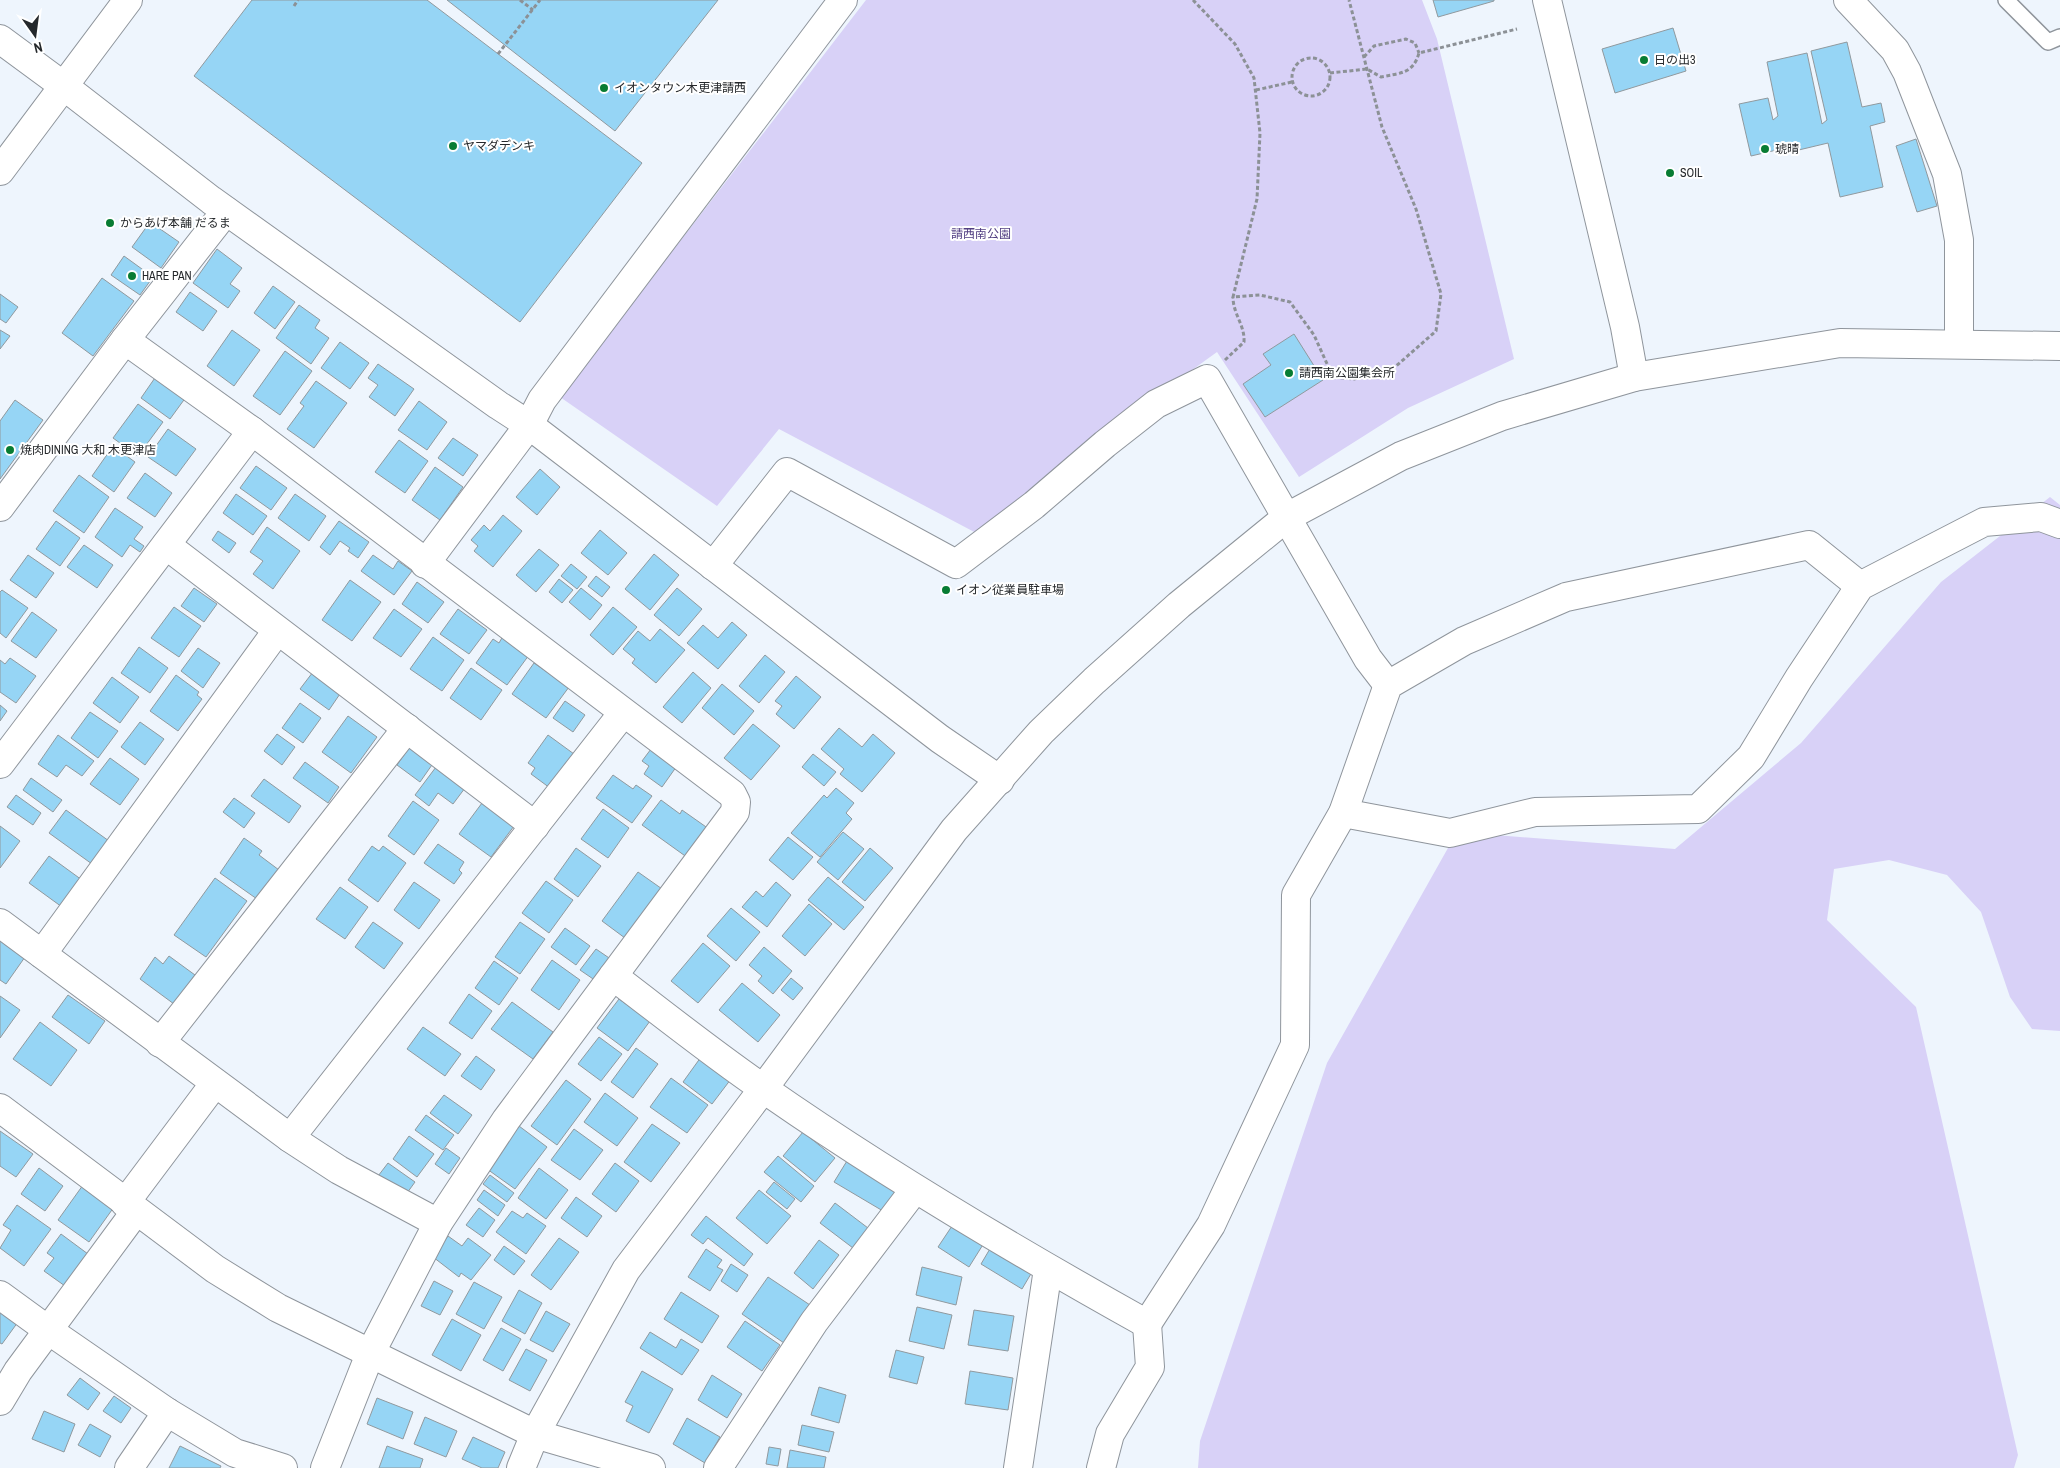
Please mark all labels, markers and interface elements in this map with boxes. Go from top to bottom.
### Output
north arrow [10,10,60,60]
text: N [32,38,44,57]
place label: 日の出3 [1654,52,1695,68]
marker: 日の出3 [1638,54,1650,66]
place label: イオンタウン木更津請西 [614,80,746,96]
marker: イオンタウン木更津請西 [598,82,610,94]
place label: ヤマダデンキ [463,138,535,154]
marker: ヤマダデンキ [447,140,459,152]
place label: 琥晴 [1775,141,1799,157]
marker: 琥晴 [1759,143,1771,155]
place label: SOIL [1680,165,1703,181]
marker: SOIL [1664,167,1676,179]
place label: からあげ本舗 だるま [120,215,231,231]
marker: からあげ本舗 だるま [104,217,116,229]
park label: 請西南公園 [951,226,1011,242]
place label: HARE PAN [142,268,192,284]
marker: HARE PAN [126,270,138,282]
place label: 請西南公園集会所 [1299,365,1395,381]
marker: 請西南公園集会所 [1283,367,1295,379]
place label: 焼肉DINING 大和 木更津店 [20,442,156,458]
marker: 焼肉DINING 大和 木更津店 [4,444,16,456]
place label: イオン従業員駐車場 [956,582,1064,598]
marker: イオン従業員駐車場 [940,584,952,596]

